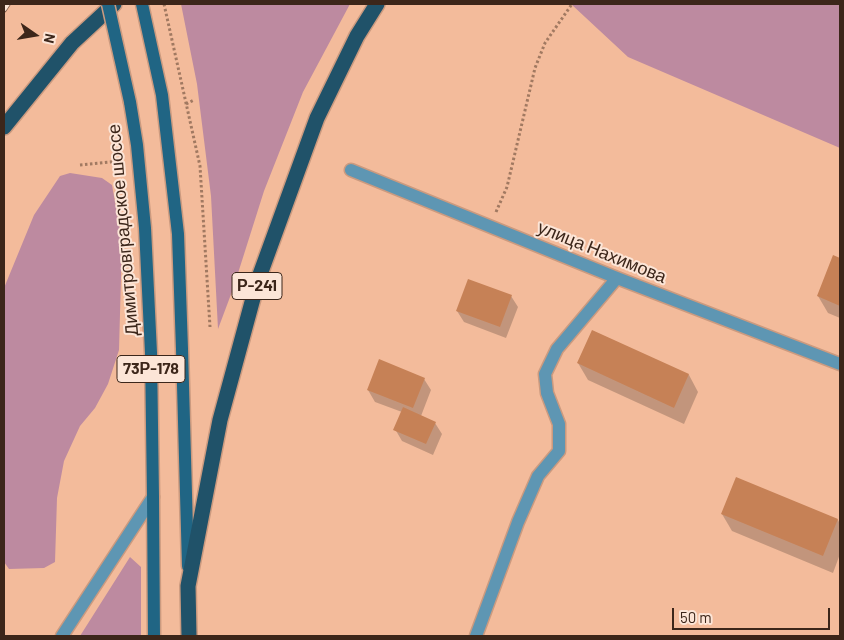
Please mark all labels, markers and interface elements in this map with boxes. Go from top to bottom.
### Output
north arrow [10,10,60,60]
text: N [41,32,59,45]
street label: Димитровградское шоссе [103,123,143,337]
street label: улица Нахимова [534,216,670,288]
road number: Р-241 [232,272,282,300]
road number: 73Р-178 [117,356,185,382]
scale bar [674,598,832,630]
text: 50 m [680,608,712,626]

